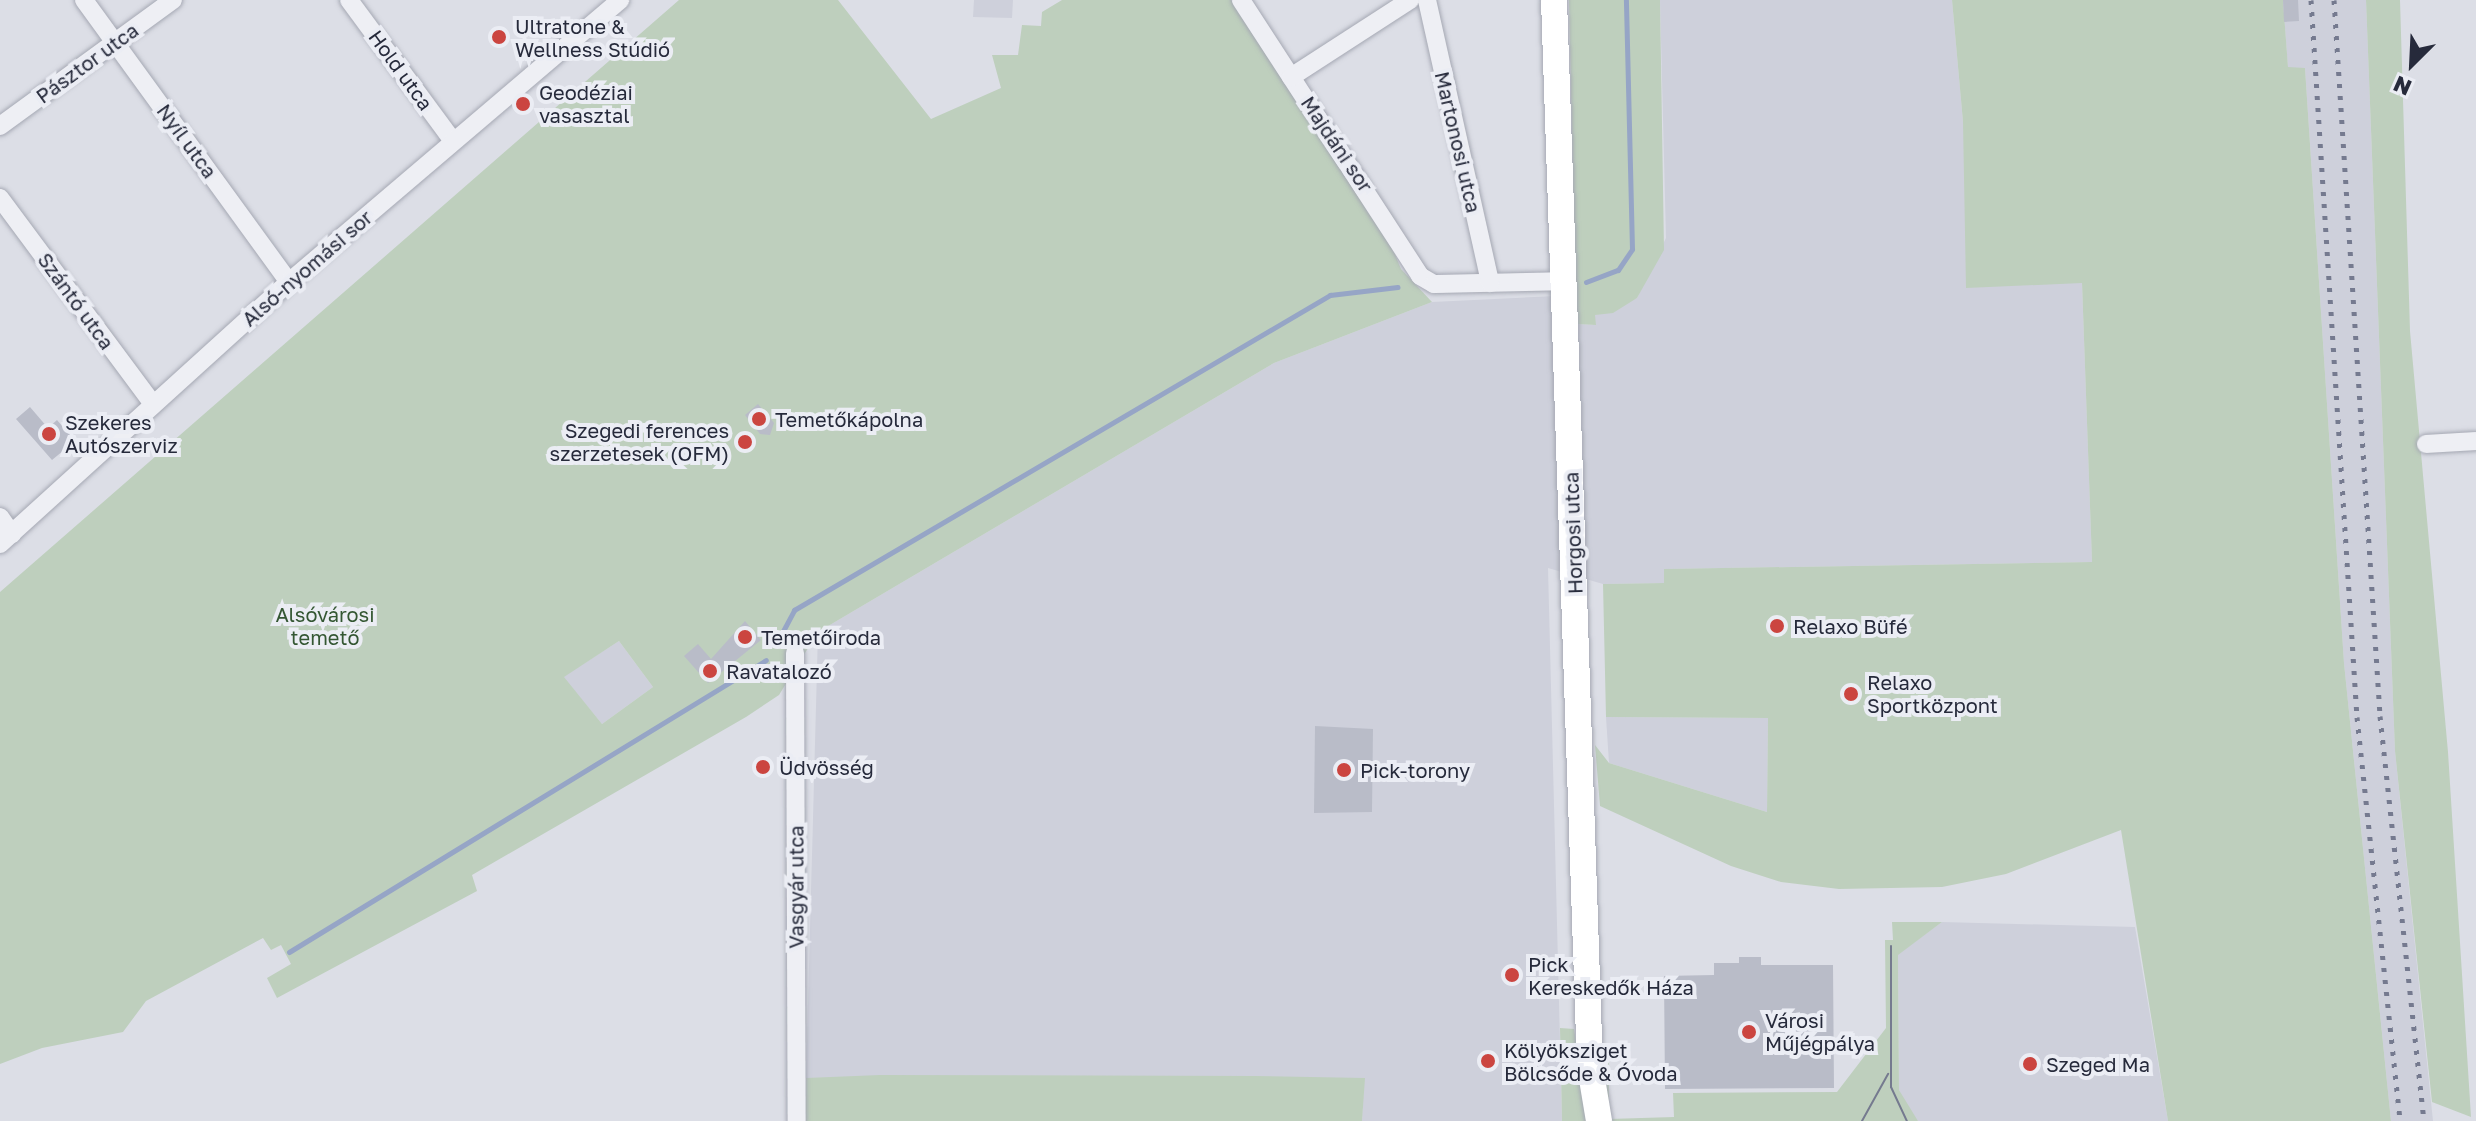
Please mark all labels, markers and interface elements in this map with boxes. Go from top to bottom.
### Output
place label: Ultratone & Wellness Stúdió [515,14,670,61]
street label: Pásztor utca [31,18,143,108]
north arrow [2372,24,2452,104]
street label: Hold utca [364,25,438,115]
marker: Ultratone & Wellness Stúdió [490,28,508,46]
street label: Martonosi utca [1430,69,1486,215]
text: N [2389,71,2415,102]
place label: Geodéziai vasasztal [539,80,633,127]
street label: Majdáni sor [1296,91,1378,197]
marker: Geodéziai vasasztal [514,95,532,113]
street label: Nyíl utca [152,99,222,183]
street label: Alsó-nyomási sor [237,205,377,331]
street label: Szántó utca [33,248,119,354]
place label: Temetőkápolna [775,407,923,431]
place label: Szekeres Autószerviz [65,410,178,457]
marker: Temetőkápolna [750,410,768,428]
place label: Szegedi ferences szerzetesek (OFM) [550,418,729,465]
marker: Szekeres Autószerviz [40,425,58,443]
marker: Szegedi ferences szerzetesek (OFM) [736,433,754,451]
street label: Horgosi utca [1559,471,1587,595]
park label: Alsóvárosi temető [275,602,375,649]
place label: Relaxo Büfé [1793,614,1907,638]
marker: Relaxo Büfé [1768,617,1786,635]
place label: Temetőiroda [761,625,881,649]
marker: Temetőiroda [736,628,754,646]
place label: Ravatalozó [726,659,832,683]
marker: Ravatalozó [701,662,719,680]
place label: Relaxo Sportközpont [1867,670,1998,717]
marker: Relaxo Sportközpont [1842,685,1860,703]
place label: Üdvösség [779,755,874,779]
marker: Üdvösség [754,758,772,776]
place label: Pick-torony [1360,758,1470,782]
marker: Pick-torony [1335,761,1353,779]
street label: Vasgyár utca [784,825,808,949]
place label: Pick Kereskedők Háza [1528,952,1694,999]
marker: Pick Kereskedők Háza [1503,966,1521,984]
place label: Városi Műjégpálya [1765,1008,1875,1055]
marker: Városi Műjégpálya [1740,1023,1758,1041]
place label: Kölyöksziget Bölcsőde & Óvoda [1504,1038,1678,1085]
marker: Kölyöksziget Bölcsőde & Óvoda [1479,1052,1497,1070]
place label: Szeged Ma [2046,1052,2150,1076]
marker: Szeged Ma [2021,1055,2039,1073]

